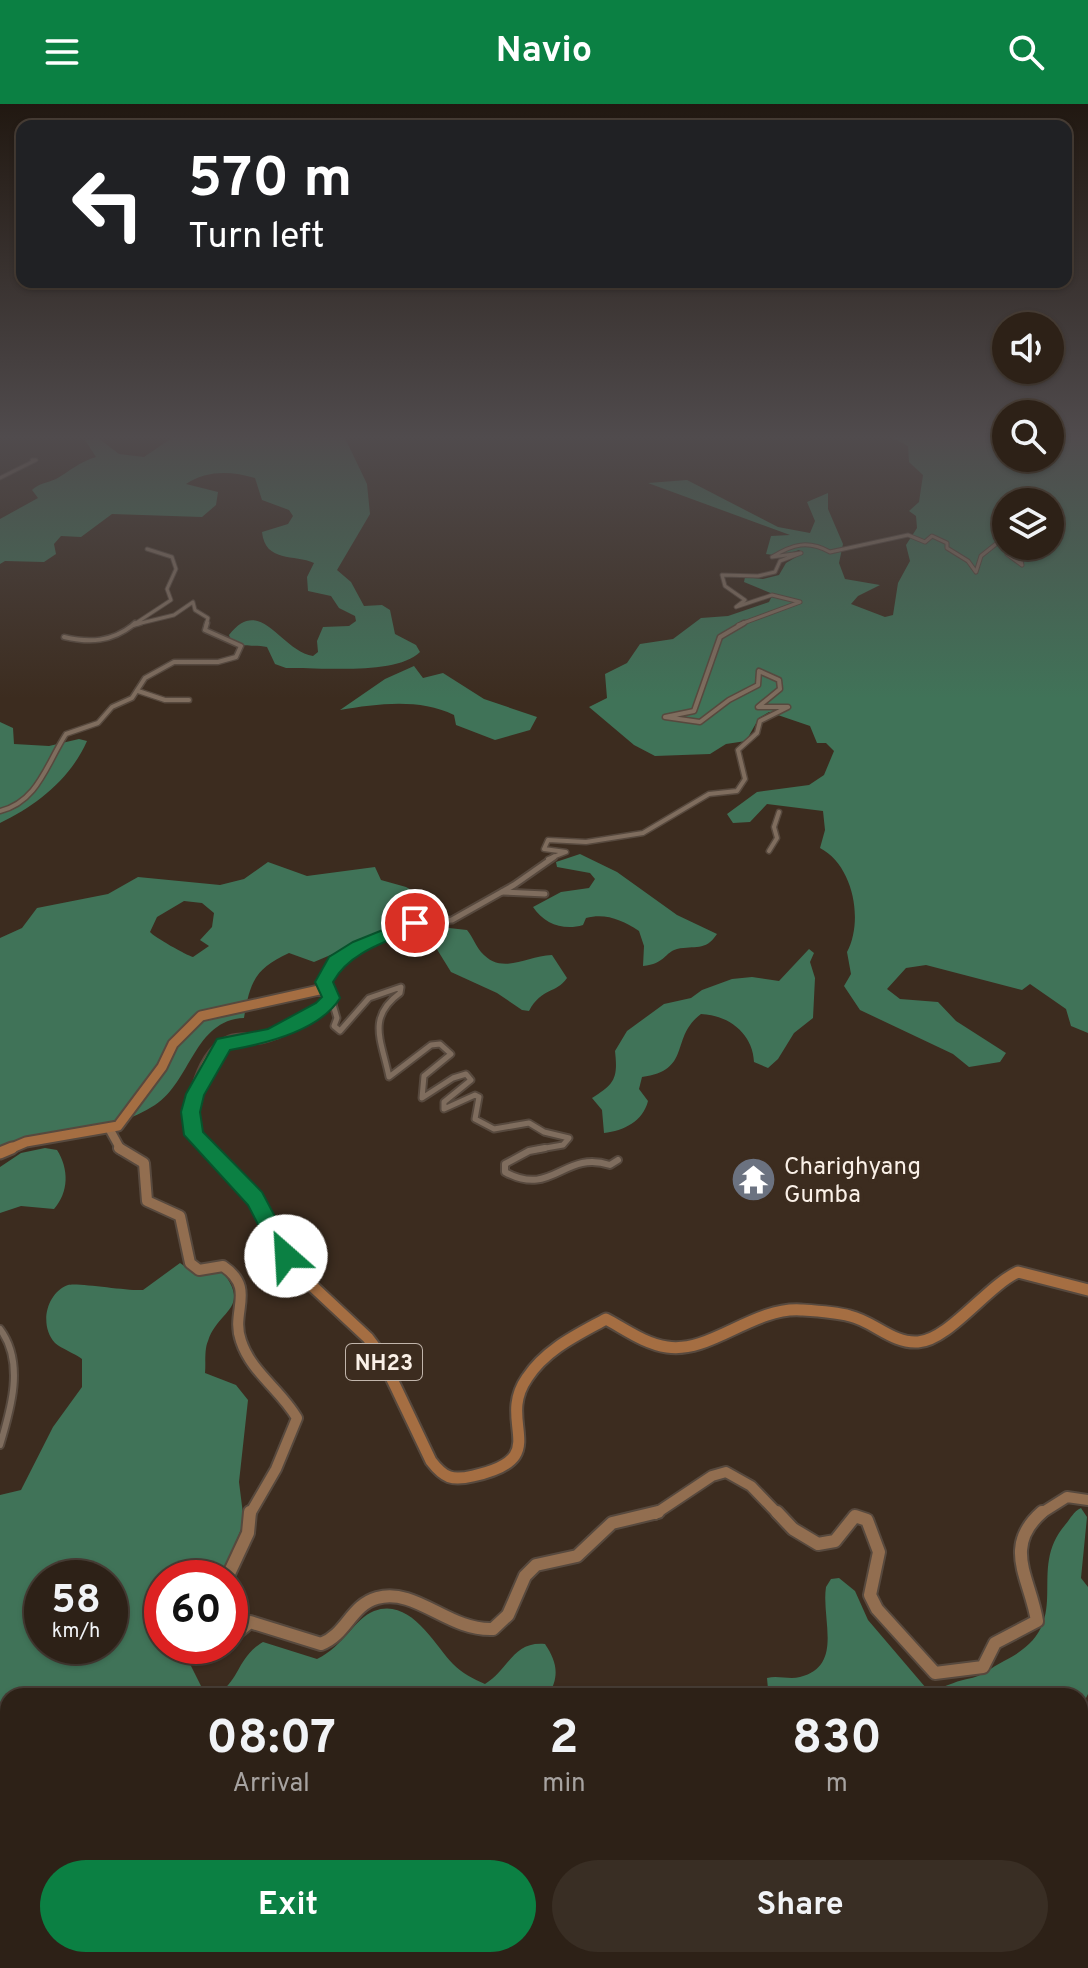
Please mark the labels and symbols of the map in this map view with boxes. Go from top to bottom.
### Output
pin [381,889,449,957]
place label: Charighyang Gumba [784,1153,921,1211]
temple icon: Charighyang Gumba [729,1156,777,1204]
position arrow [244,1214,328,1298]
road number: NH23 [346,1344,422,1380]
speed limit sign: 60 [144,1560,248,1664]

